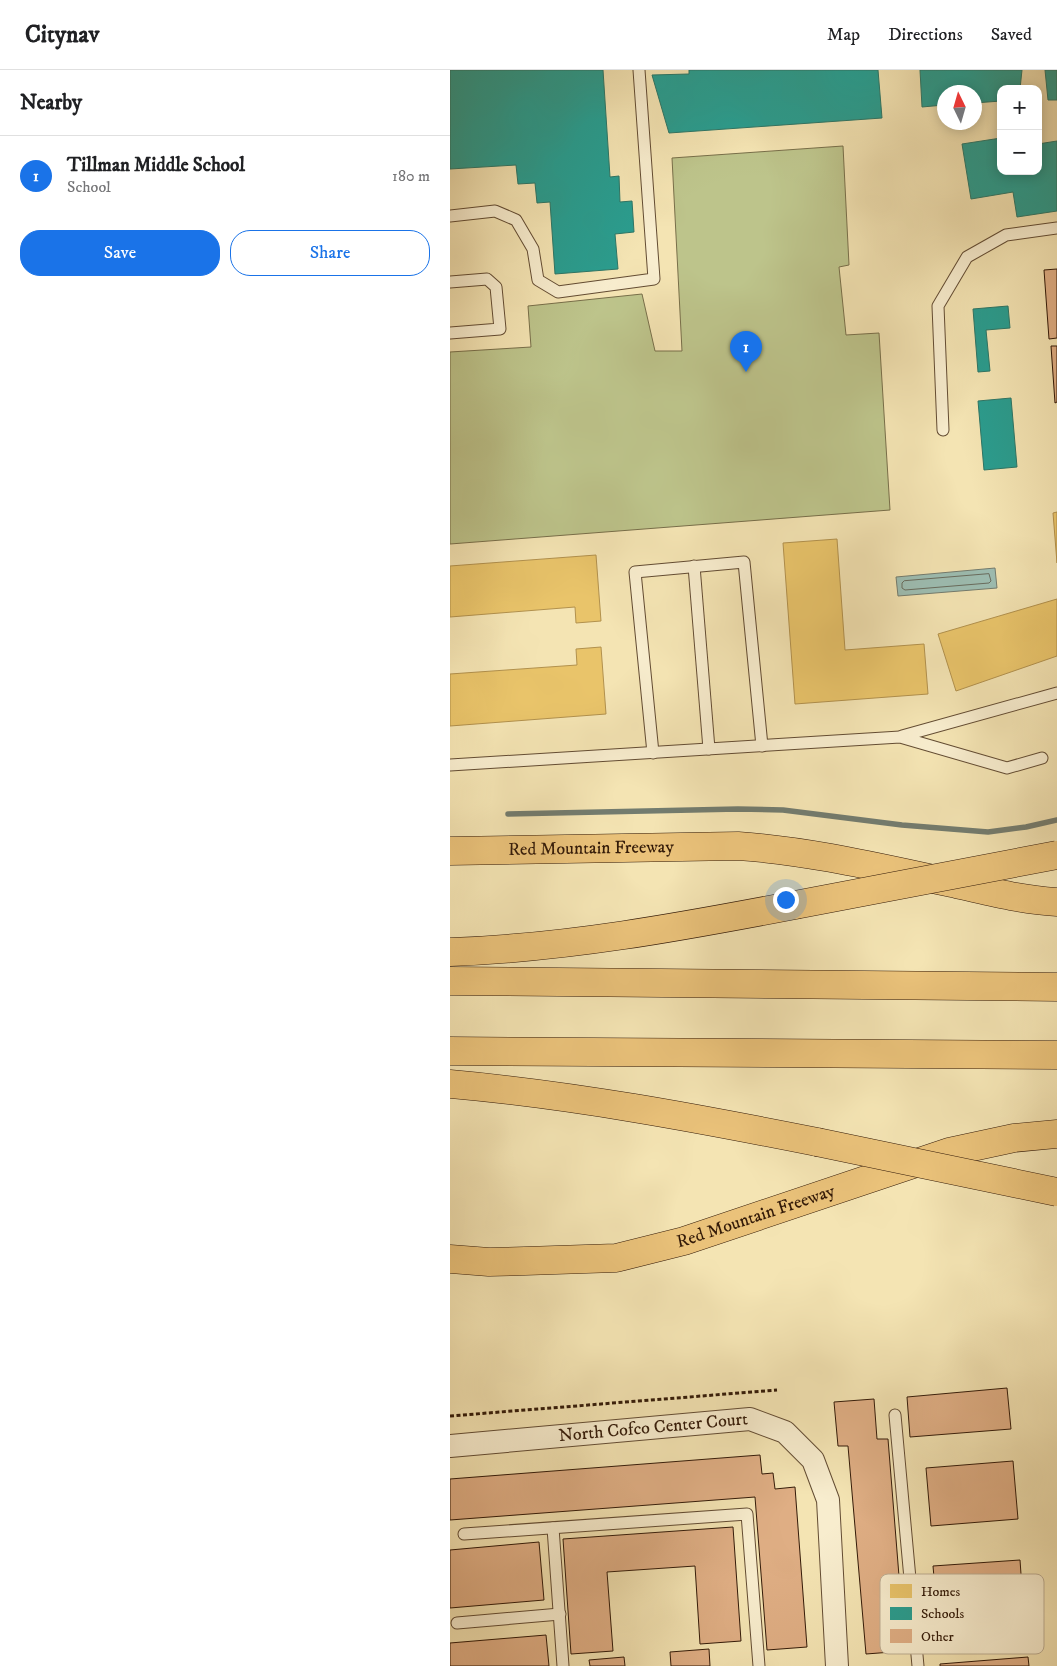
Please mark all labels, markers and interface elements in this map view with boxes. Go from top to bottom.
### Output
text: Citynav [25,20,99,50]
text: Map [827,24,860,46]
text: Directions [888,24,963,46]
text: Saved [991,24,1032,46]
north arrow [937,85,982,130]
map controls [997,85,1042,175]
button: + [997,85,1042,130]
text: Nearby [20,90,82,116]
button: − [997,130,1042,175]
text: Tillman Middle School [67,154,245,177]
text: 1 [33,166,39,186]
text: 180 m [392,166,430,186]
text: School [67,177,111,197]
button: Save [20,230,220,276]
button: Share [230,230,430,276]
pin: 1 [730,331,762,372]
street label: Red Mountain Freeway [508,836,675,861]
your location [773,887,799,913]
street label: Red Mountain Freeway [674,1180,838,1253]
street label: North Cofco Center Court [558,1408,749,1447]
legend [880,1574,1044,1654]
text: Homes [921,1583,961,1601]
text: Schools [921,1605,964,1623]
text: Other [921,1628,954,1646]

